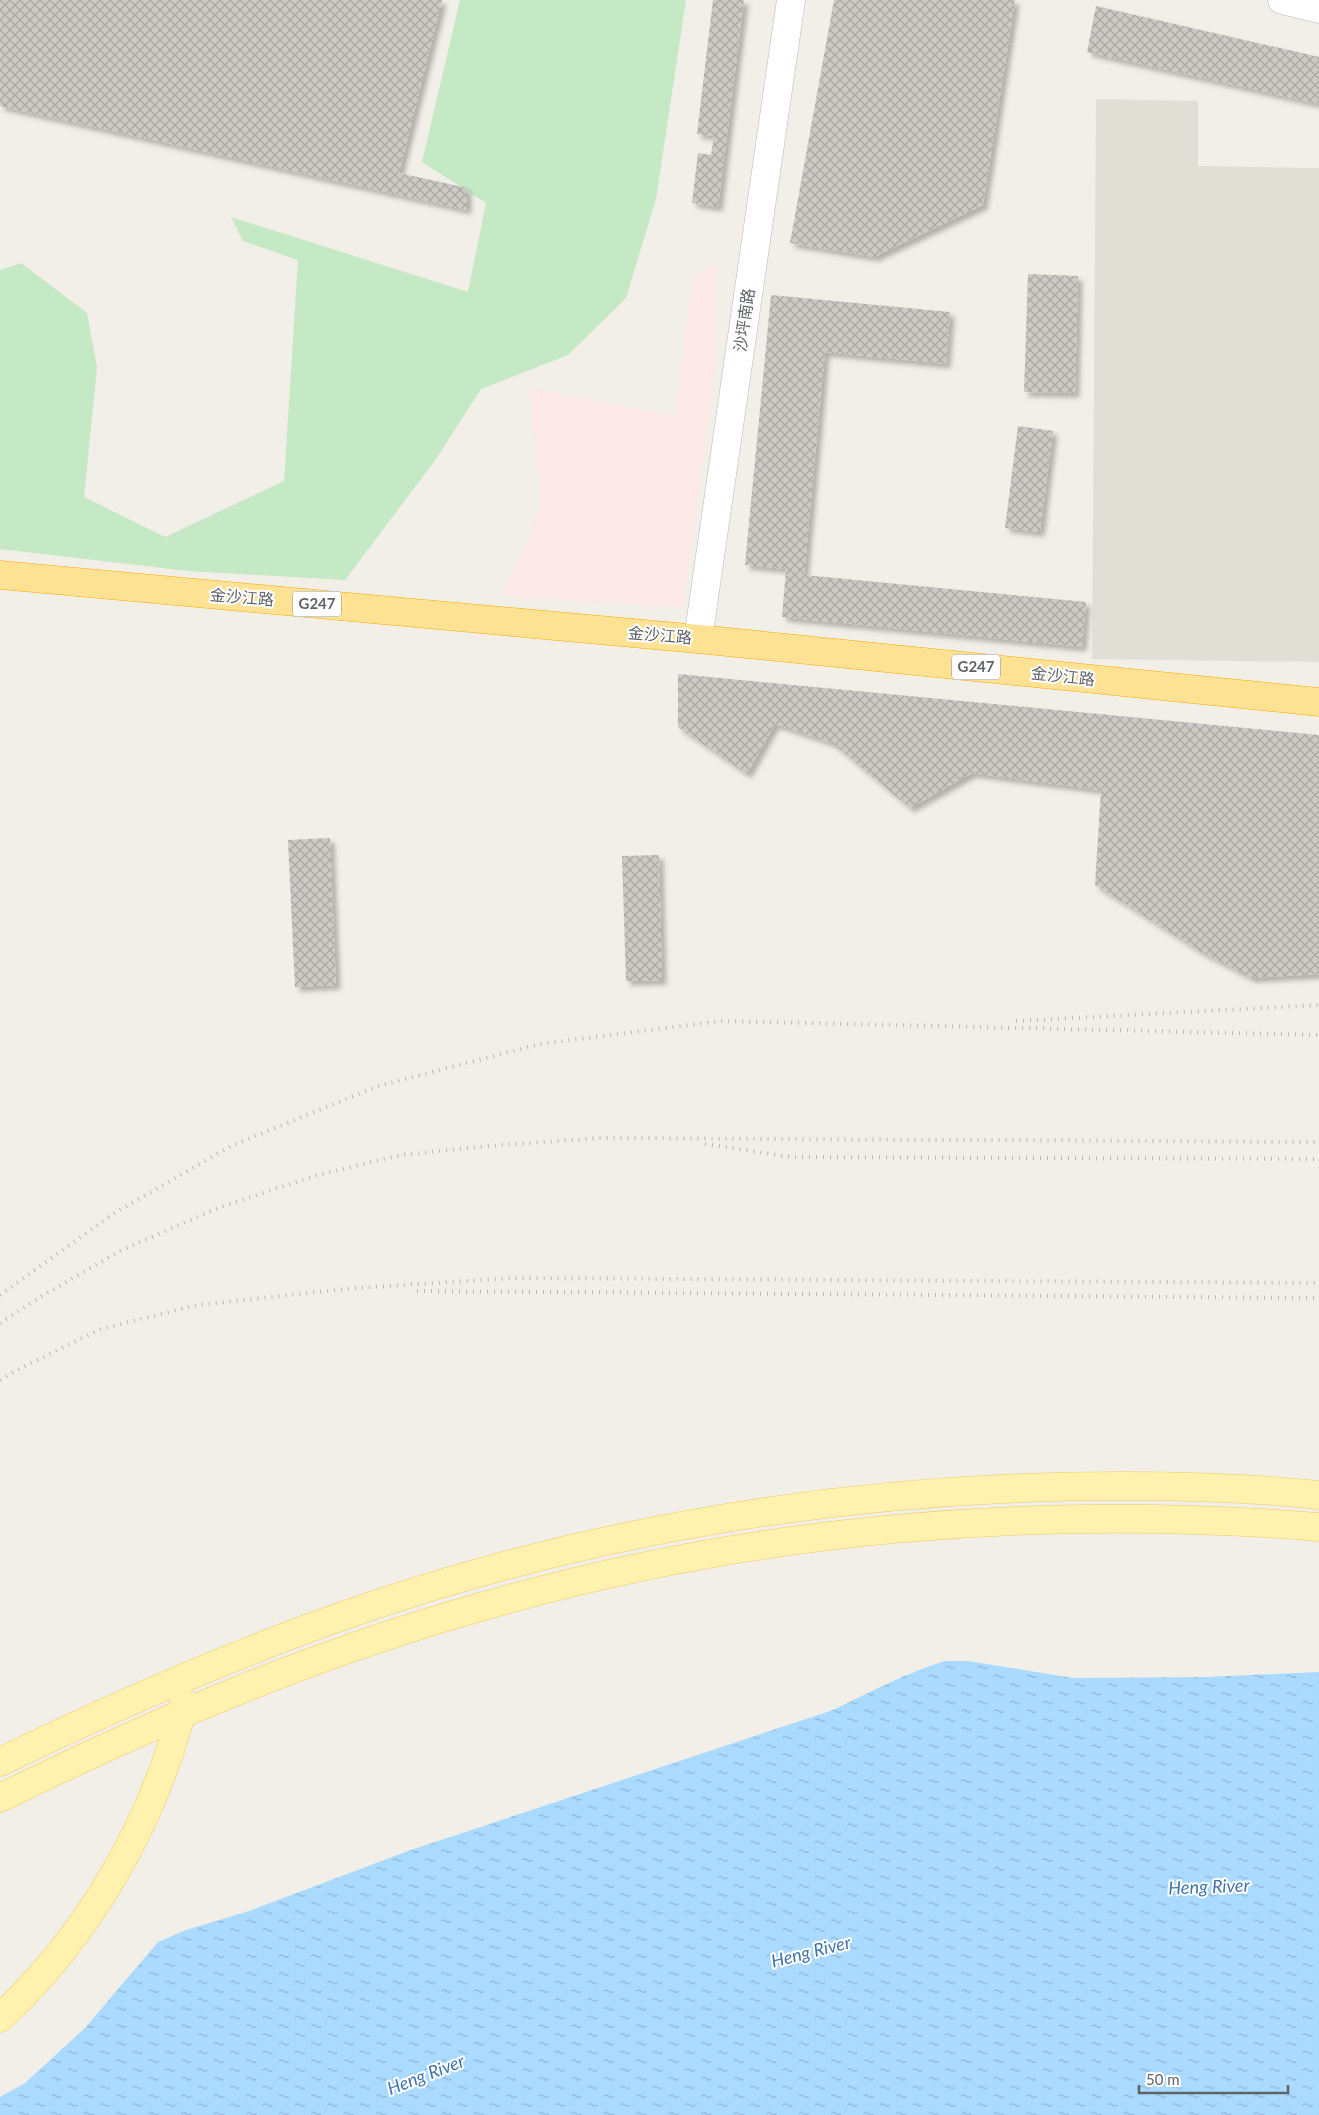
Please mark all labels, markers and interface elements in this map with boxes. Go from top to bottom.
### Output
street label: 沙坪南路 [730,287,757,353]
street label: 金沙江路 [209,584,275,609]
road number: G247 [293,592,341,616]
street label: 金沙江路 [627,622,693,647]
road number: G247 [952,654,1000,680]
street label: 金沙江路 [1030,663,1096,688]
water label: Heng River [1168,1874,1251,1898]
water label: Heng River [769,1930,854,1972]
water label: Heng River [384,2049,468,2099]
scale bar [1139,2062,1288,2094]
text: 50 m [1146,2070,1180,2088]

